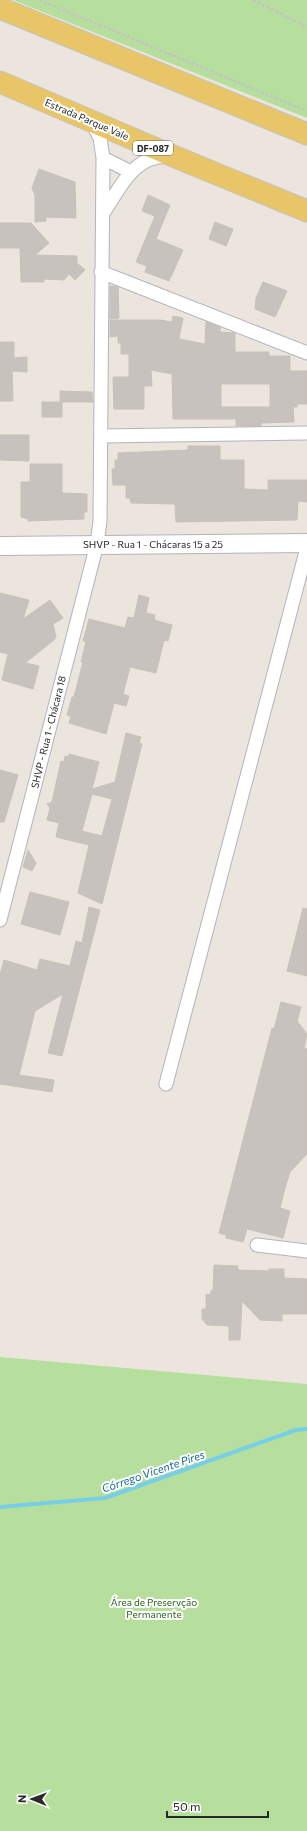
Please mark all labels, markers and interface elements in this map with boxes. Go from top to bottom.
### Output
street label: Estrada Parque Vale [43,96,131,142]
road number: DF-087 [133,141,173,155]
street label: SHVP - Rua 1 - Chácaras 15 a 25 [83,538,223,550]
street label: SHVP - Rua 1 - Chácara 18 [28,674,68,790]
water label: Córrego Vicente Pires [100,1447,206,1495]
park label: Área de Preservção Permanente [111,1596,197,1620]
north arrow [12,1779,52,1819]
scale bar [167,1793,268,1819]
text: N [15,1795,28,1803]
text: 50 m [173,1799,201,1813]

